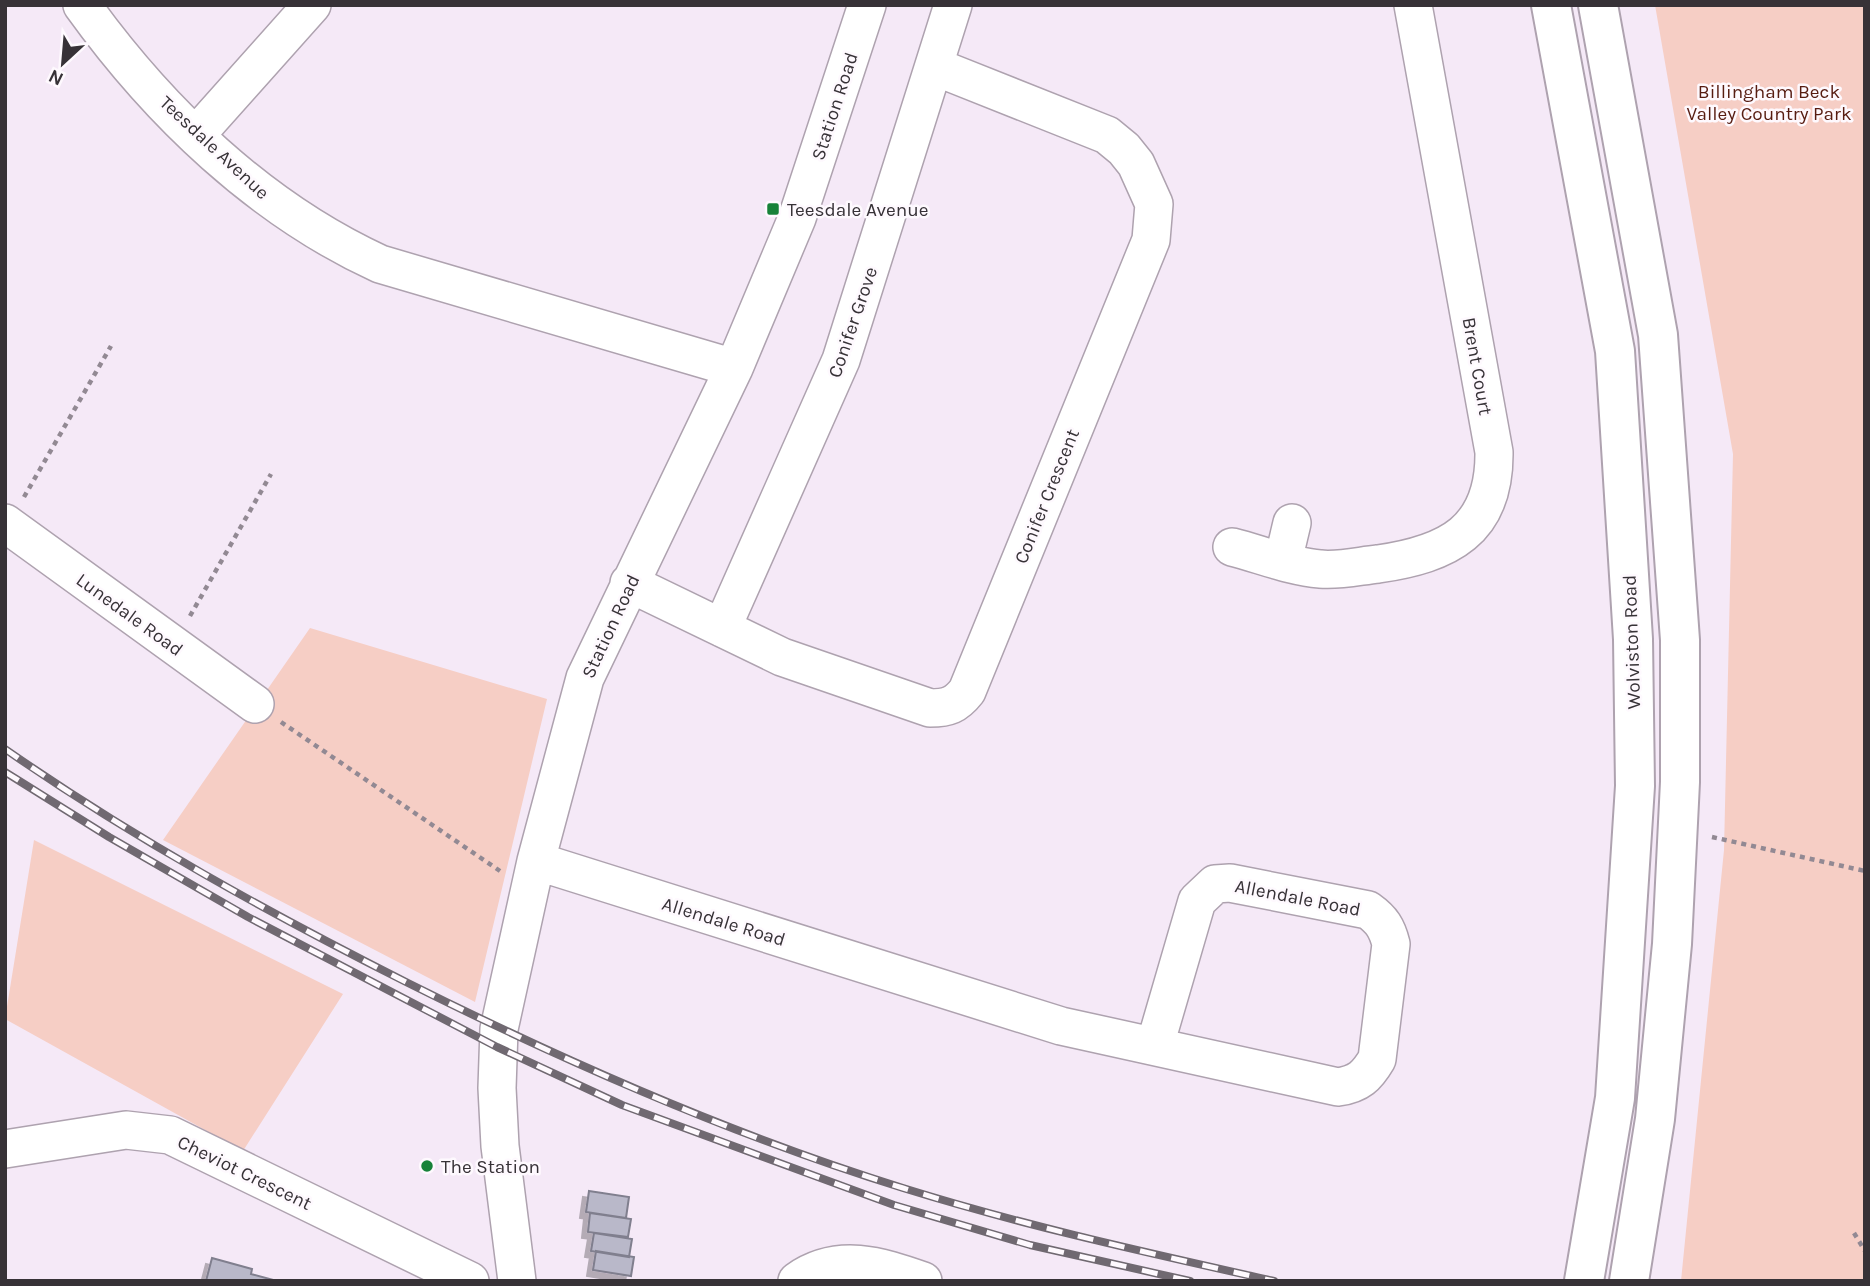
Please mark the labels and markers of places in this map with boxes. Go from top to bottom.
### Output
place label: Teesdale Avenue [787,199,928,221]
marker: Teesdale Avenue [765,201,781,217]
place label: The Station [441,1156,540,1178]
marker: The Station [419,1158,435,1174]

